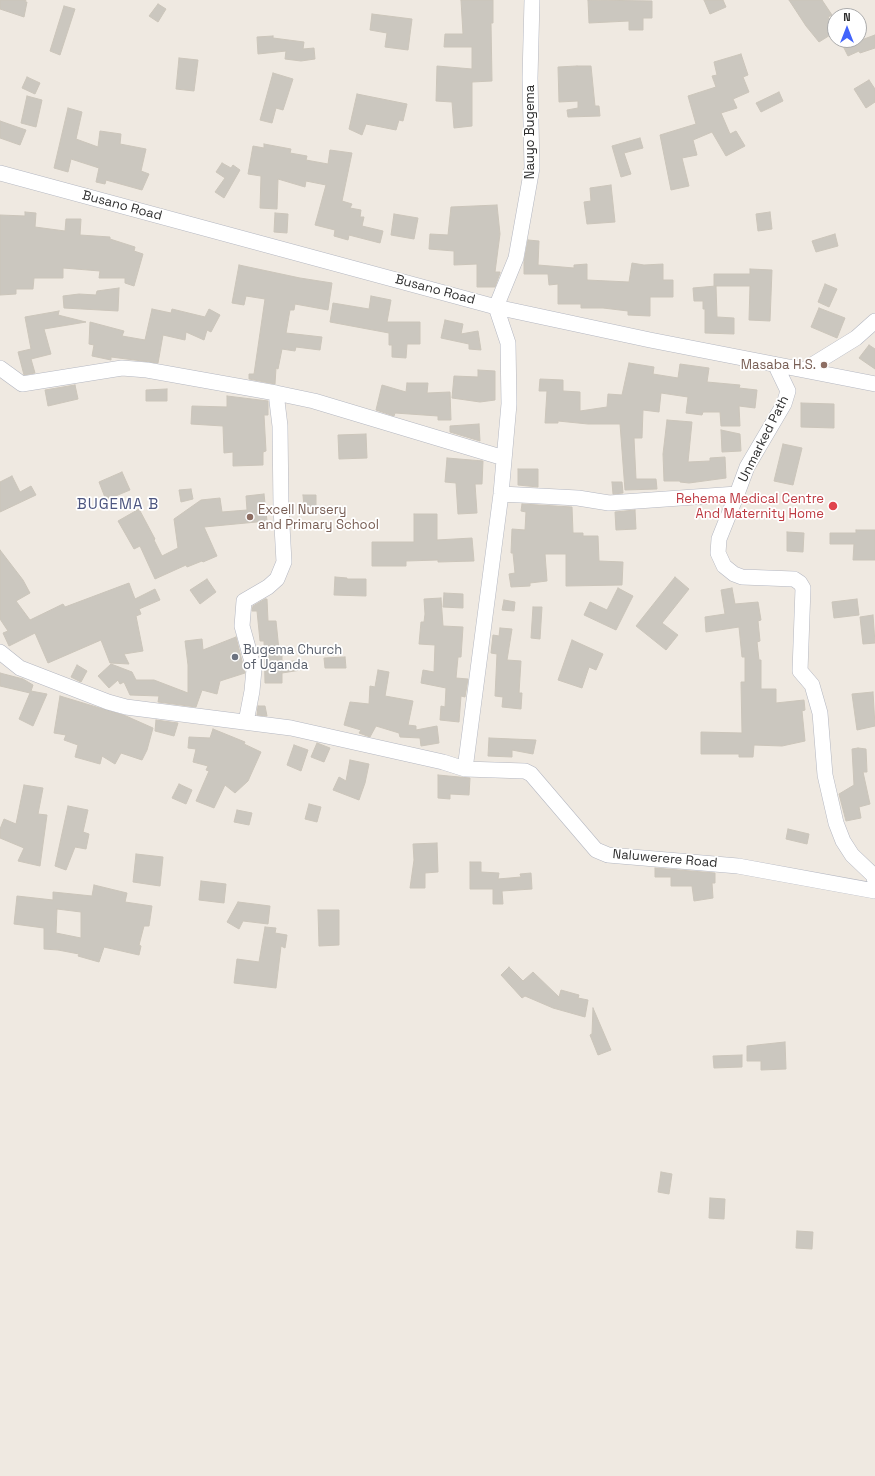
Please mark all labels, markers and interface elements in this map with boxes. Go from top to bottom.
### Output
north arrow [827,8,867,48]
text: N [843,10,851,24]
street label: Nauyo Bugema [522,85,538,179]
street label: Busano Road [80,188,164,224]
street label: Busano Road [393,272,477,308]
place label: Masaba H.S. [741,357,816,373]
marker: Masaba H.S. [819,360,829,370]
street label: Unmarked Path [736,393,792,485]
place label: Rehema Medical Centre And Maternity Home [676,491,824,522]
district label: BUGEMA B [77,496,159,514]
marker: Rehema Medical Centre And Maternity Home [827,500,839,512]
place label: Excell Nursery and Primary School [258,502,379,533]
marker: Excell Nursery and Primary School [245,512,255,522]
place label: Bugema Church of Uganda [243,642,342,673]
marker: Bugema Church of Uganda [230,652,240,662]
street label: Naluwerere Road [612,847,718,871]

